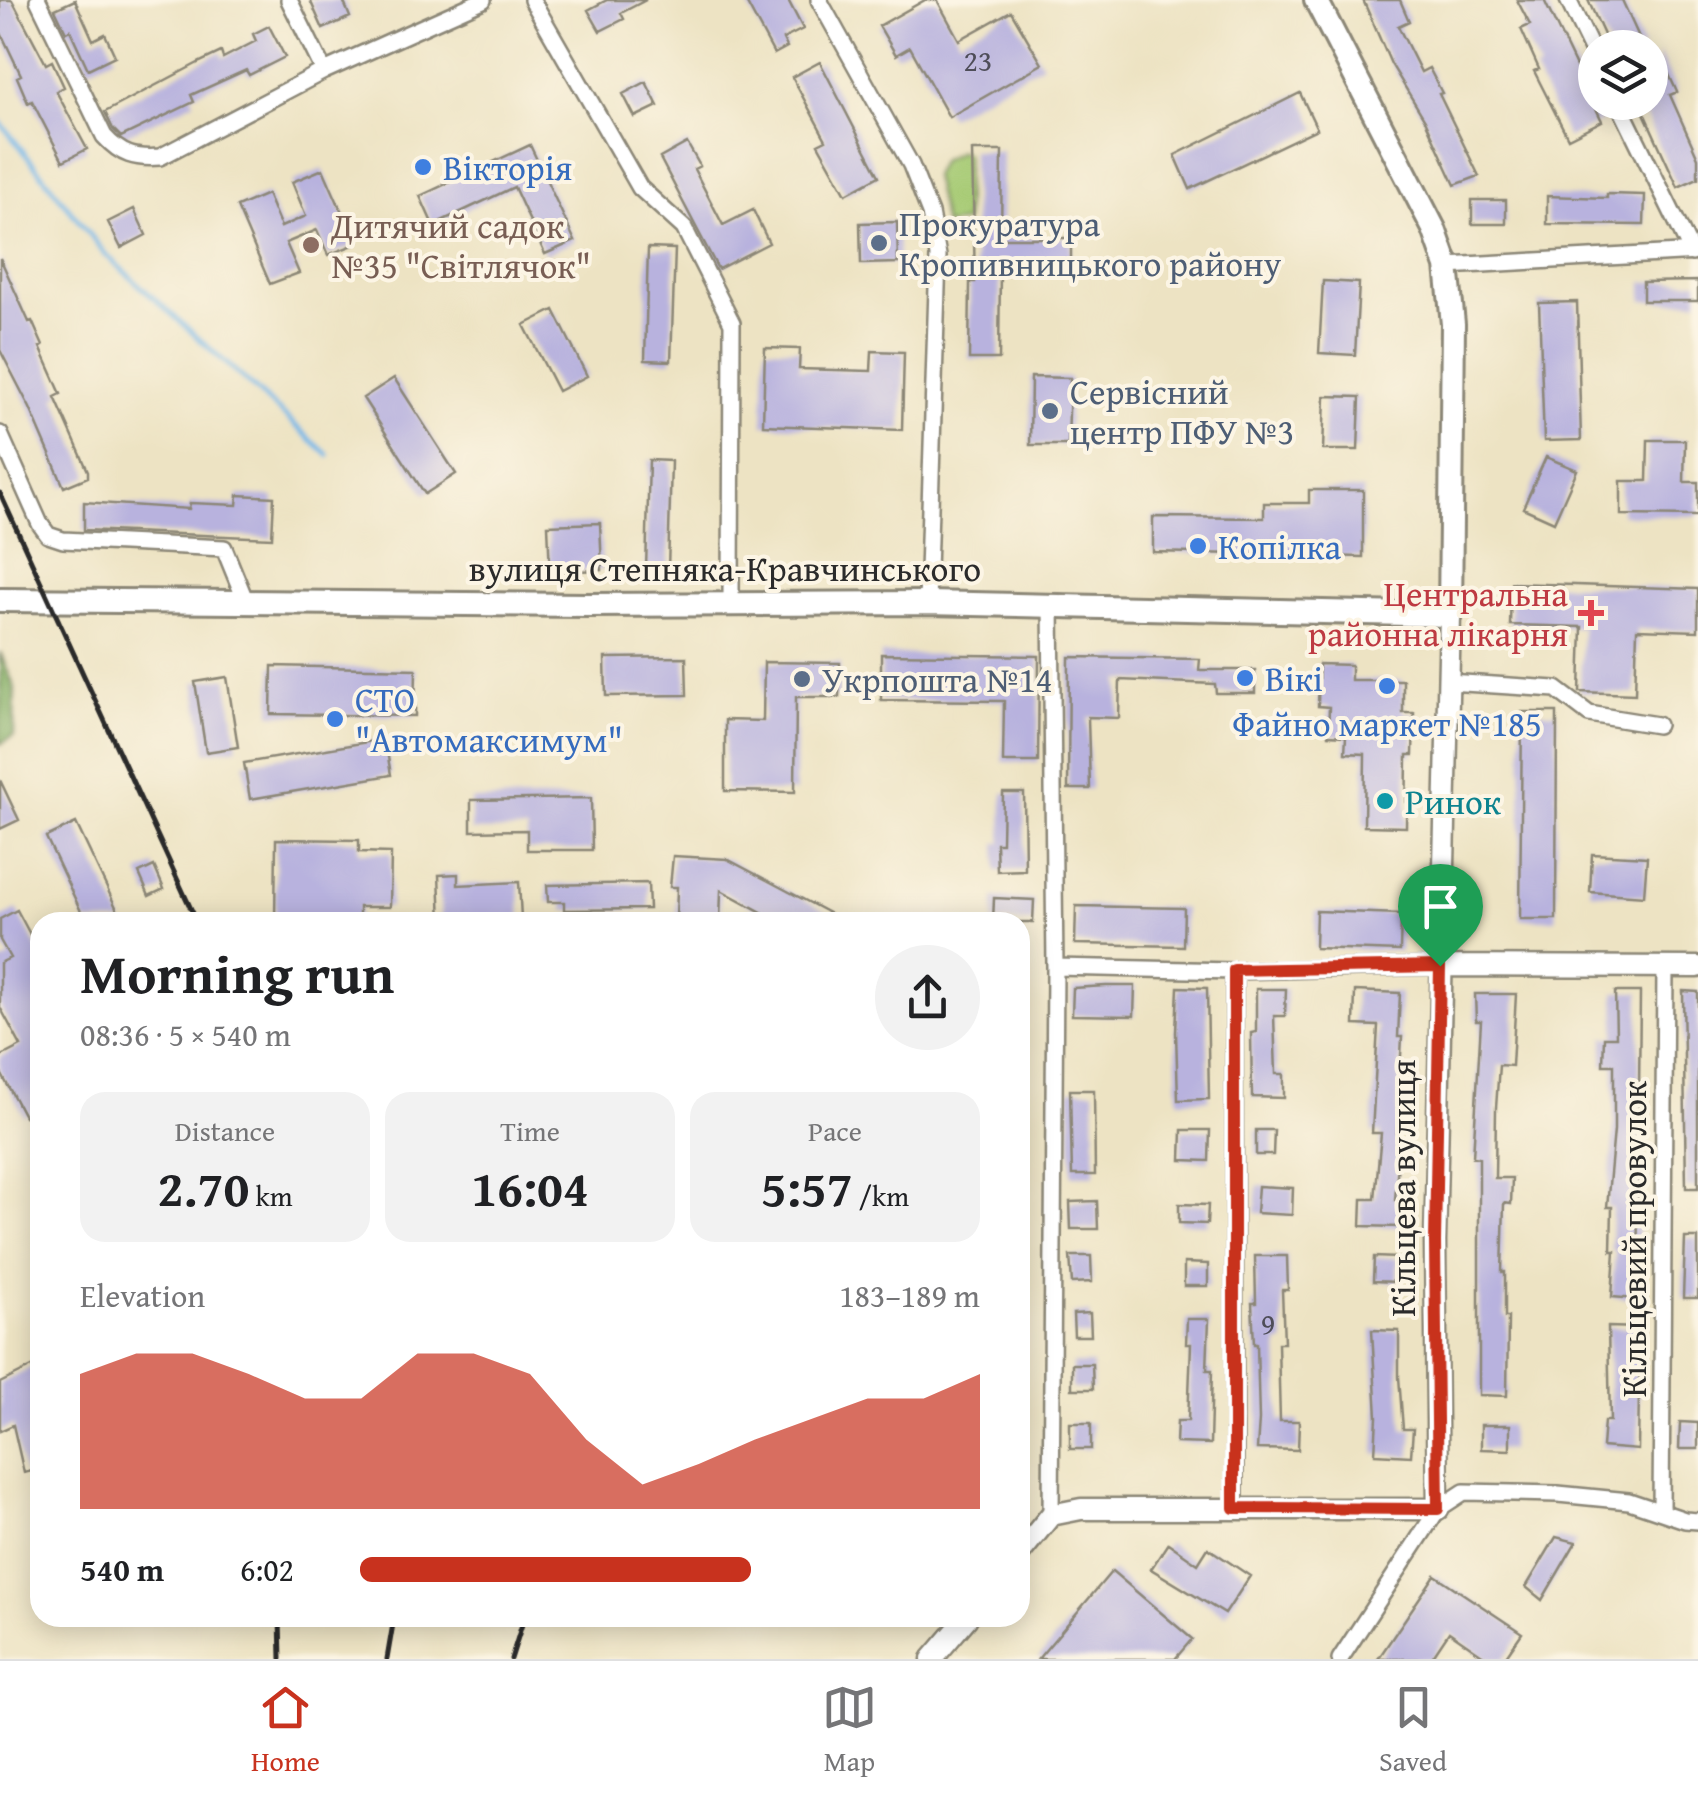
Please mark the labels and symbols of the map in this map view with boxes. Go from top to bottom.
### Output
house number: 23 [964,38,992,82]
place label: Вікторія [443,142,572,193]
marker: Вікторія [412,156,434,178]
place label: Прокуратура Кропивницького району [899,198,1281,289]
place label: Дитячий садок №35 "Світлячок" [330,200,591,291]
marker: Прокуратура Кропивницького району [868,232,890,254]
marker: Дитячий садок №35 "Світлячок" [300,234,322,256]
place label: Сервісний центр ПФУ №3 [1070,366,1294,457]
marker: Сервісний центр ПФУ №3 [1039,400,1061,422]
place label: Копілка [1218,521,1342,572]
marker: Копілка [1187,535,1209,557]
street label: вулиця Степняка-Кравчинського [469,543,981,594]
place label: Центральна районна лікарня [1308,568,1568,659]
marker: Центральна районна лікарня [1578,600,1604,626]
place label: Вікі [1265,653,1323,704]
place label: Укрпошта №14 [822,654,1053,705]
marker: Вікі [1234,667,1256,689]
marker: Укрпошта №14 [791,668,813,690]
place label: СТО "Автомаксимум" [355,674,623,765]
marker: Файно маркет №185 [1376,675,1398,697]
place label: Файно маркет №185 [1232,698,1542,749]
marker: СТО "Автомаксимум" [324,708,346,730]
place label: Ринок [1405,776,1502,827]
marker: Ринок [1374,790,1396,812]
pin [1398,864,1483,967]
street label: Кільцева вулиця [1377,1059,1428,1317]
street label: Кільцевий провулок [1608,1080,1659,1397]
house number: 9 [1261,1301,1275,1345]

